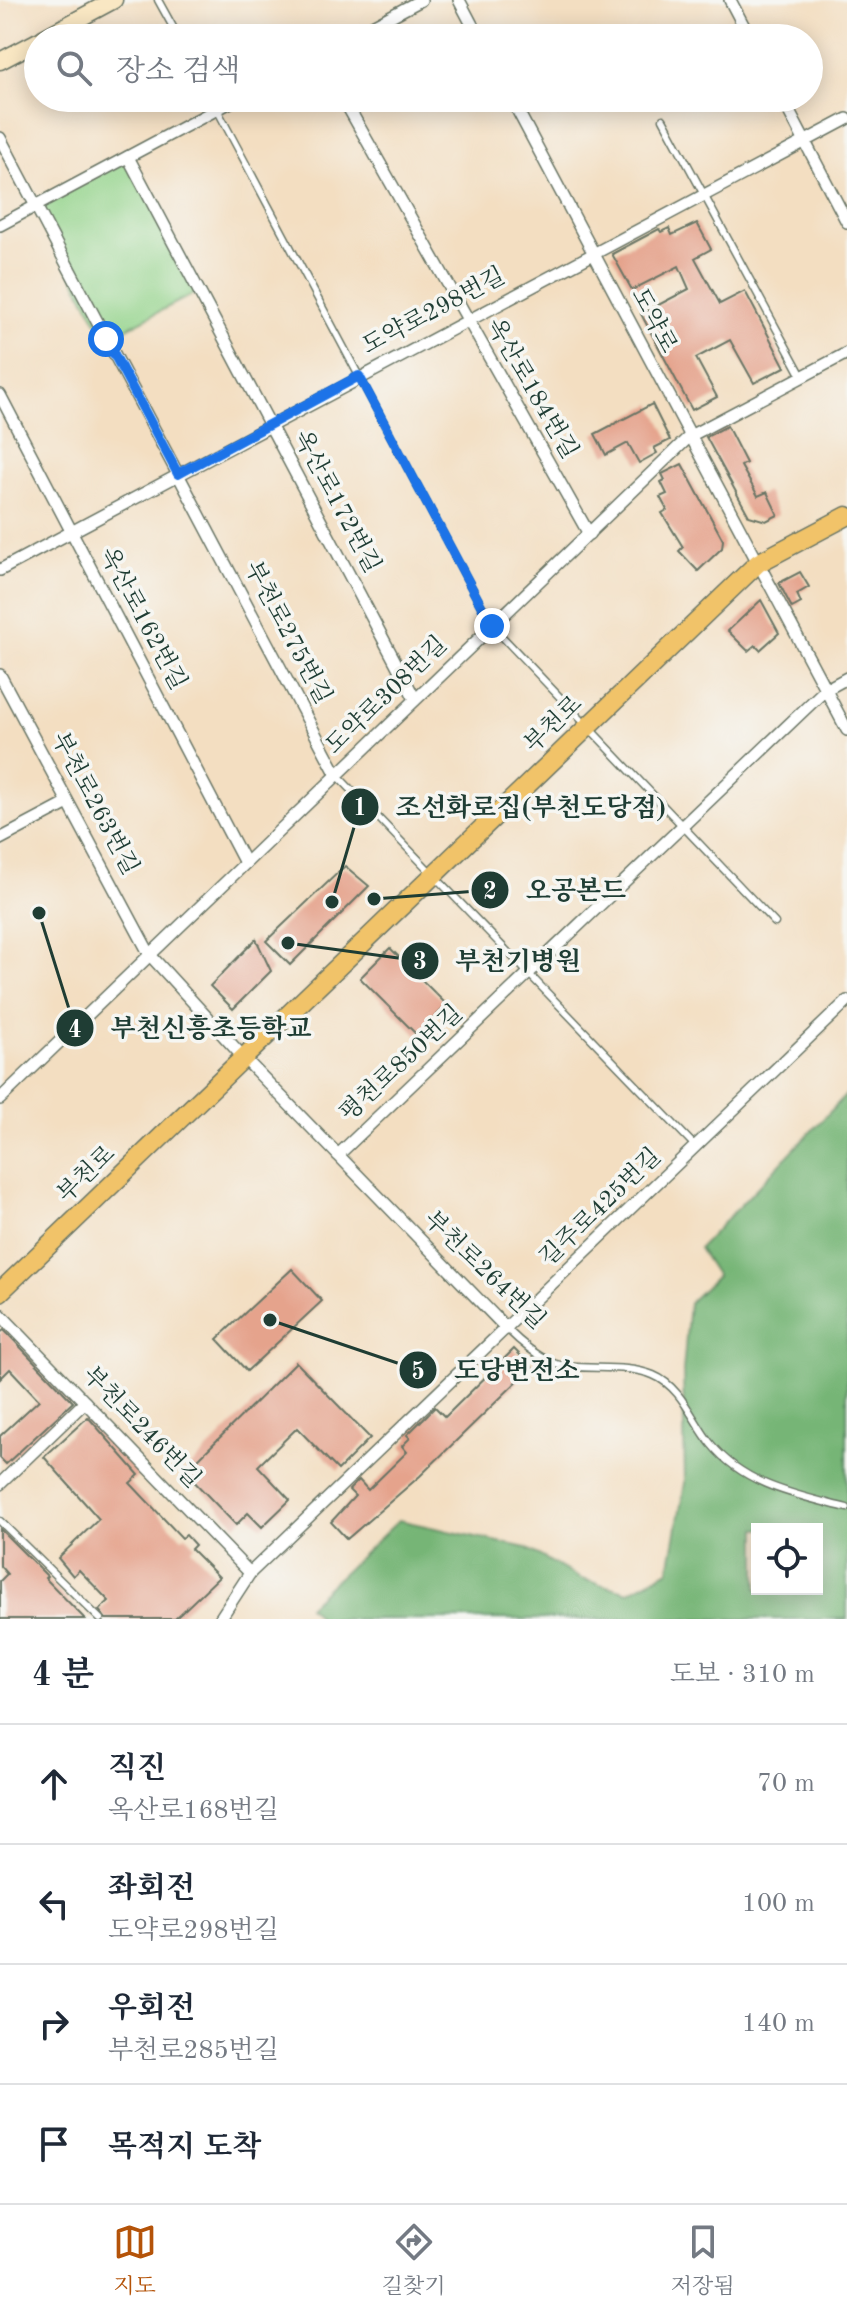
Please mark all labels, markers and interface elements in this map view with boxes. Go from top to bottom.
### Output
search box [24,24,823,112]
icon: search [52,46,96,90]
text: 장소 검색 [116,57,240,87]
street label: 도약로298번길 [358,263,509,360]
street label: 도약로 [626,284,682,357]
street label: 옥산로184번길 [481,314,583,463]
route start [88,321,124,357]
street label: 옥산로172번길 [288,426,385,577]
street label: 옥산로162번길 [94,543,191,694]
street label: 부천로275번길 [239,557,336,708]
route end [474,608,510,644]
street label: 도약로308번길 [321,631,452,759]
street label: 부천로 [519,691,587,758]
street label: 부천로263번길 [46,728,143,879]
callout: 조선화로집(부천도당점) [340,782,682,832]
text: 조선화로집(부천도당점) [396,793,666,822]
text: 1 [353,797,367,821]
callout: 오공본드 [470,865,643,915]
text: 오공본드 [526,876,626,905]
text: 2 [483,881,497,905]
callout: 부천기병원 [400,936,597,986]
text: 부천기병원 [455,947,581,976]
text: 3 [413,951,427,975]
street label: 평천로850번길 [335,1000,468,1127]
callout: 부천신흥초등학교 [55,1003,327,1053]
text: 부천신흥초등학교 [111,1014,311,1043]
text: 4 [68,1019,82,1043]
street label: 부천로 [52,1141,120,1208]
street label: 길주로425번길 [535,1143,666,1271]
street label: 부천로264번길 [419,1206,550,1334]
callout: 도당변전소 [398,1345,595,1395]
text: 도당변전소 [454,1356,580,1385]
text: 5 [411,1360,425,1385]
street label: 부천로246번길 [78,1362,206,1493]
map controls [751,1523,823,1595]
button: locate [751,1523,823,1595]
text: 4 분 [32,1659,94,1693]
text: 도보 · 310 m [670,1662,815,1688]
text: 직진 [108,1754,166,1784]
icon: ahead [32,1762,76,1806]
text: 70 m [757,1771,815,1797]
text: 옥산로168번길 [108,1798,279,1824]
text: 좌회전 [108,1874,195,1904]
icon: left [32,1882,76,1926]
text: 100 m [742,1891,815,1917]
text: 도약로298번길 [108,1918,279,1944]
text: 우회전 [108,1994,195,2024]
icon: right [32,2002,76,2046]
text: 140 m [742,2011,815,2037]
text: 부천로285번길 [108,2038,279,2064]
icon: arrive [32,2122,76,2166]
text: 목적지 도착 [108,2133,261,2163]
tab: 지도 [113,2220,157,2301]
tab: 길찾기 [382,2220,446,2301]
tab: 저장됨 [671,2220,734,2301]

